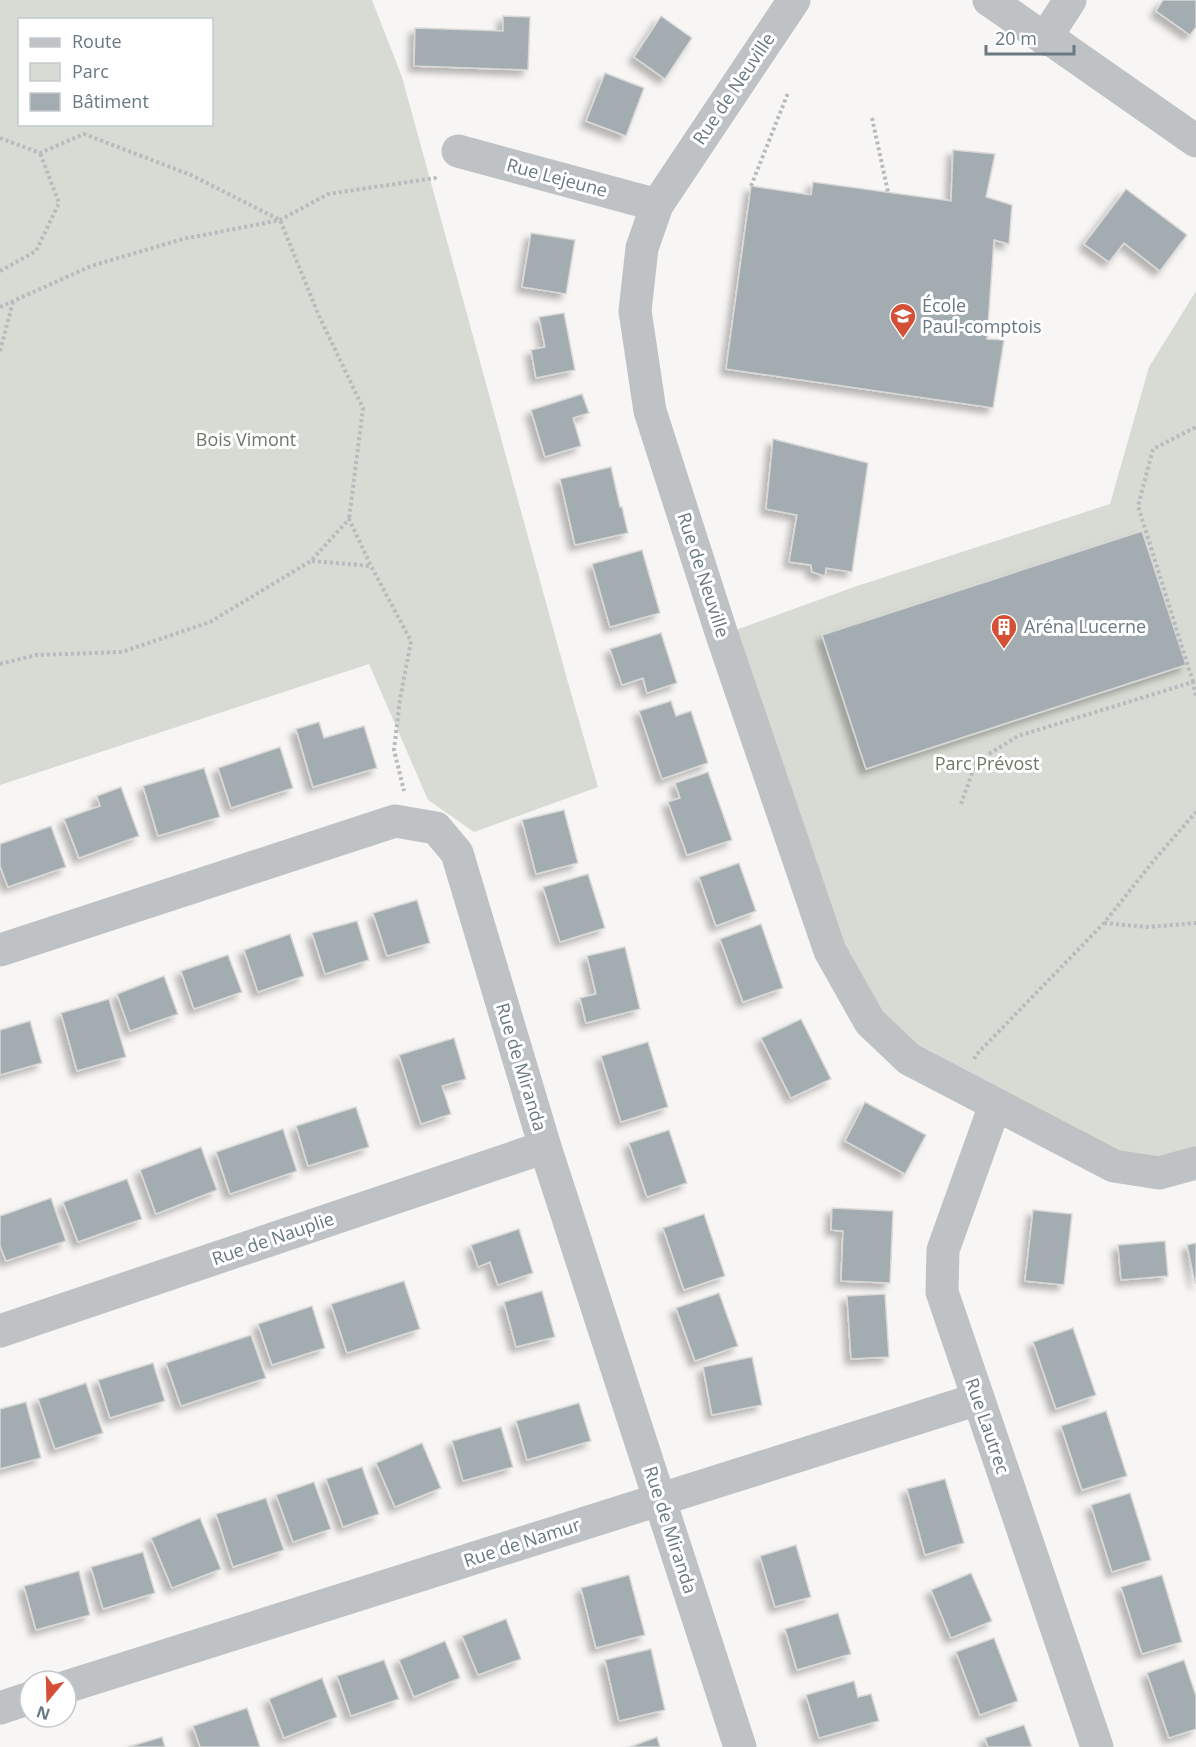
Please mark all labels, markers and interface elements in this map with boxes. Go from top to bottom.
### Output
legend [18,18,213,126]
scale bar [986,18,1074,56]
text: 20 m [995,26,1037,50]
street label: Rue de Neuville [687,28,780,149]
text: Route [72,29,122,53]
text: Parc [72,59,109,83]
text: Bâtiment [72,89,149,113]
street label: Rue Lejeune [504,152,610,202]
place label: École Paul-comptois [922,293,1042,338]
school or university icon: École Paul-comptois [888,301,918,339]
park label: Bois Vimont [196,427,296,451]
street label: Rue de Neuville [672,509,735,640]
building icon: Aréna Lucerne [989,612,1019,650]
place label: Aréna Lucerne [1024,614,1146,638]
park label: Parc Prévost [935,751,1039,775]
street label: Rue de Miranda [491,1000,553,1134]
street label: Rue de Nauplie [208,1206,337,1270]
street label: Rue Lautrec [960,1375,1016,1477]
street label: Rue de Miranda [639,1463,703,1597]
street label: Rue de Namur [460,1512,584,1572]
north arrow [18,1669,78,1729]
text: N [33,1701,53,1726]

